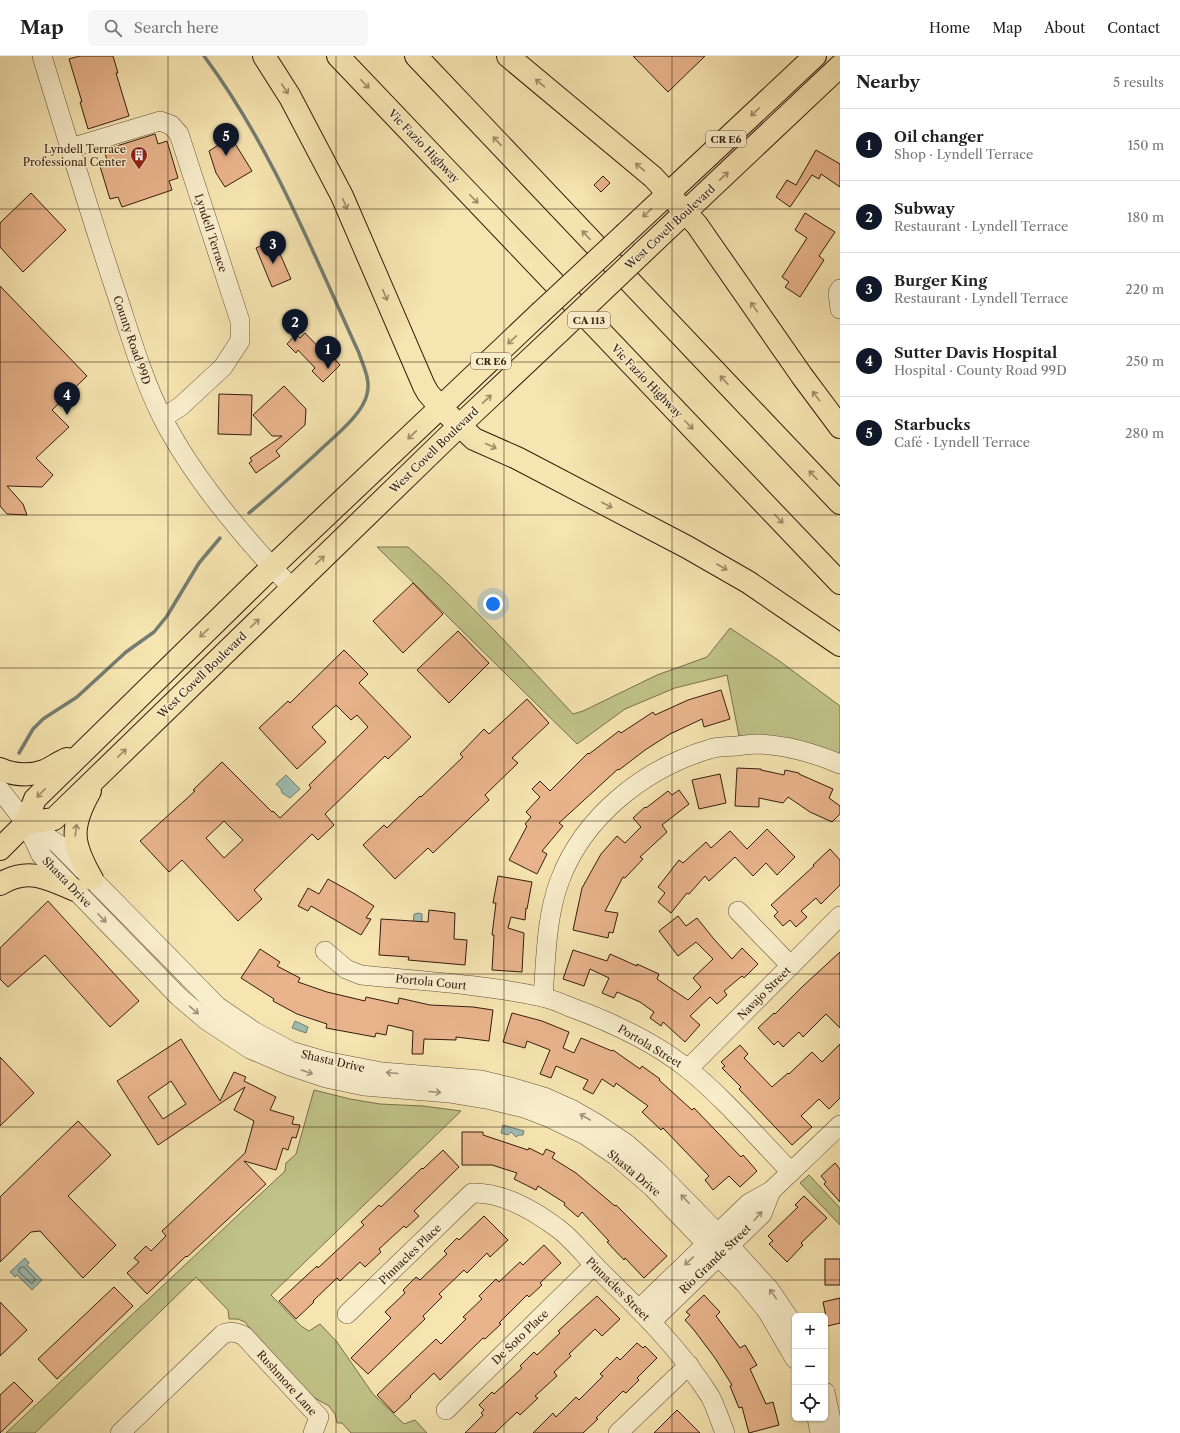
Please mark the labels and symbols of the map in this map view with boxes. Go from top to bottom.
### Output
one-way arrow [535,78,546,87]
one-way arrow [360,79,370,89]
one-way arrow [281,83,289,94]
street label: Vic Fazio Highway [385,106,463,186]
one-way arrow [750,107,760,116]
pin: 5 [213,123,239,156]
road number: CR E6 [706,131,746,147]
one-way arrow [492,136,502,146]
place label: Lyndell Terrace Professional Center [23,142,126,169]
building icon: Lyndell Terrace Professional Center [129,145,149,170]
one-way arrow [635,162,645,171]
one-way arrow [718,172,728,181]
street label: West Covell Boulevard [621,181,718,273]
street label: Lyndell Terrace [192,192,230,274]
one-way arrow [469,194,479,204]
one-way arrow [342,197,350,209]
one-way arrow [642,209,652,218]
one-way arrow [581,230,591,240]
pin: 3 [260,231,286,264]
one-way arrow [382,289,389,301]
street label: County Road 99D [110,294,154,387]
one-way arrow [750,301,758,312]
pin: 2 [282,309,308,342]
road number: CA 113 [568,312,610,328]
one-way arrow [507,335,517,345]
pin: 1 [315,336,341,369]
street label: Vic Fazio Highway [608,341,686,421]
road number: CR E6 [471,353,511,369]
one-way arrow [719,375,729,385]
pin: 4 [54,382,80,415]
one-way arrow [812,390,821,401]
one-way arrow [482,394,492,404]
street label: West Covell Boulevard [386,404,482,497]
one-way arrow [684,420,694,430]
one-way arrow [407,430,417,439]
one-way arrow [485,443,497,451]
one-way arrow [808,470,818,480]
one-way arrow [601,502,613,509]
one-way arrow [774,514,783,524]
one-way arrow [315,556,325,565]
one-way arrow [716,563,728,571]
your location [483,594,503,614]
one-way arrow [250,618,260,628]
one-way arrow [199,628,209,638]
street label: West Covell Boulevard [154,629,250,722]
one-way arrow [117,748,127,758]
one-way arrow [36,788,46,798]
one-way arrow [72,824,80,837]
street label: Shasta Drive [39,854,95,910]
one-way arrow [97,913,107,923]
street label: Navajo Street [734,963,794,1023]
street label: Portola Court [395,971,467,993]
one-way arrow [189,1005,199,1014]
street label: Portola Street [616,1021,685,1071]
street label: Shasta Drive [300,1047,366,1075]
one-way arrow [301,1068,313,1076]
one-way arrow [386,1069,399,1076]
one-way arrow [428,1088,441,1096]
one-way arrow [579,1112,591,1120]
street label: Shasta Drive [605,1147,663,1199]
one-way arrow [680,1194,690,1204]
one-way arrow [754,1211,763,1221]
street label: Pinnacles Place [376,1221,444,1287]
street label: Rio Grande Street [676,1221,754,1297]
street label: Pinnacles Street [583,1254,653,1324]
one-way arrow [684,1256,694,1266]
one-way arrow [769,1289,777,1300]
street label: De Soto Place [489,1307,551,1367]
street label: Rushmore Lane [254,1347,320,1419]

